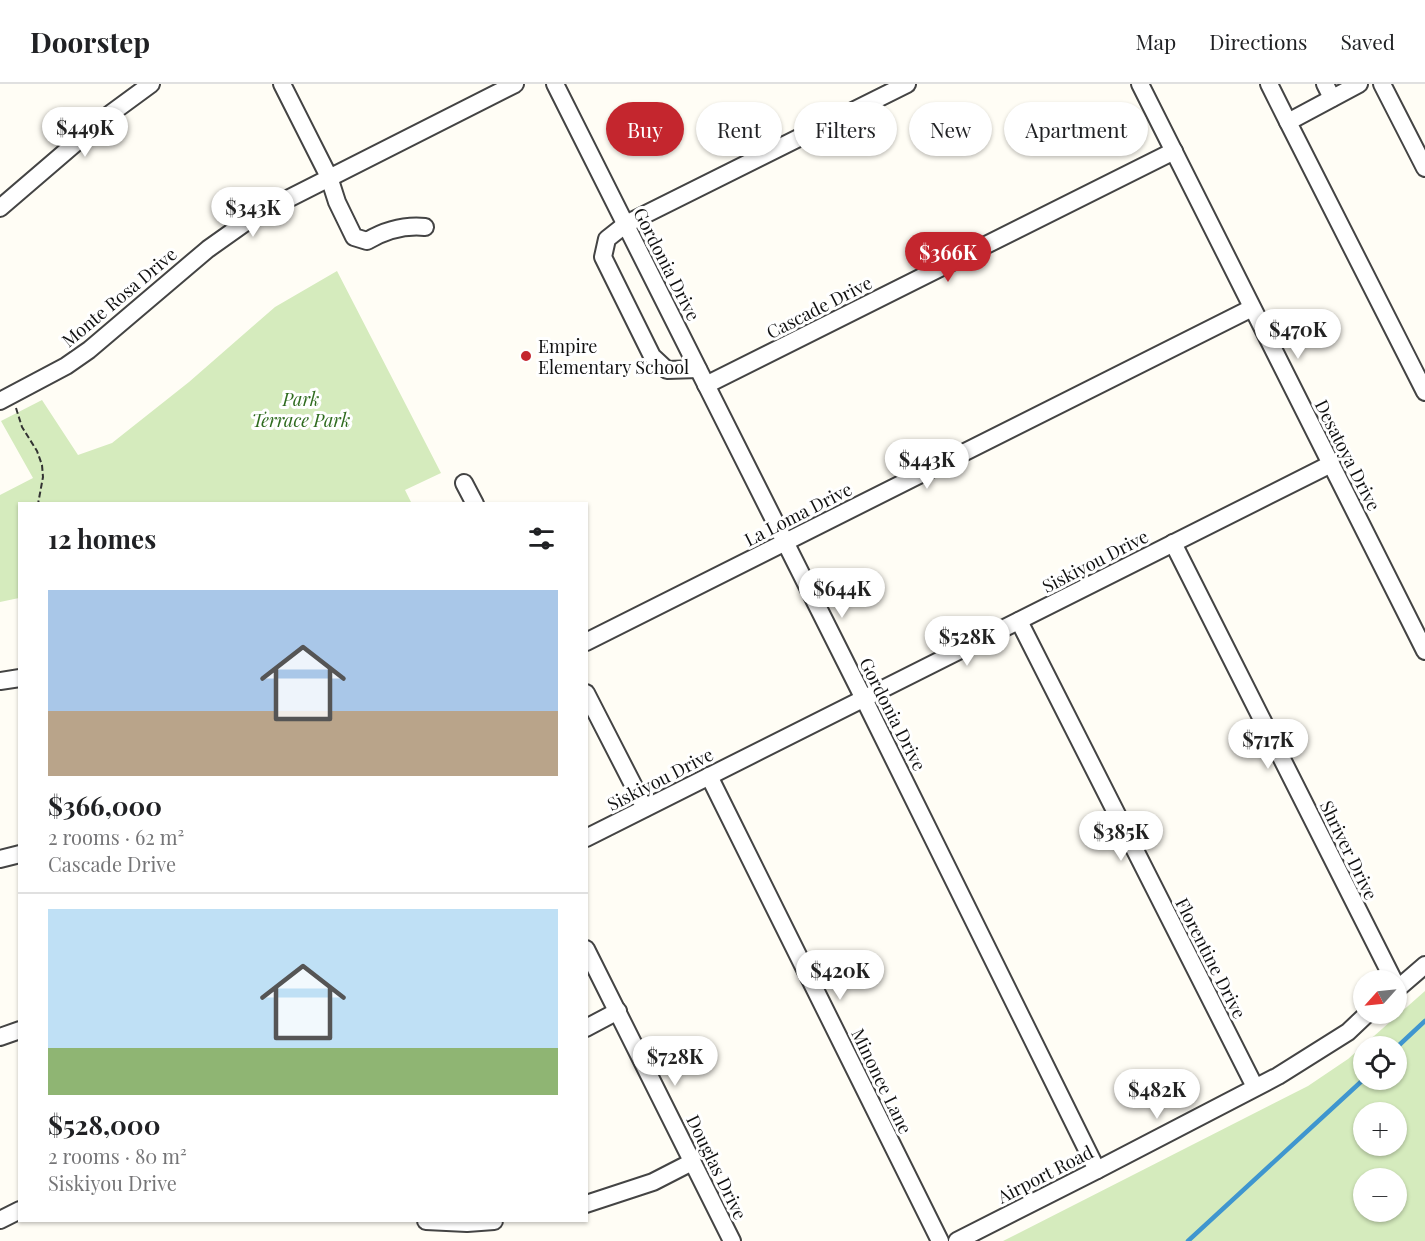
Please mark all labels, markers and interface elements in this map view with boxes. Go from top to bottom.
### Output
text: Doorstep [30,23,150,60]
text: Map [1135,27,1176,55]
text: Directions [1209,27,1307,55]
text: Saved [1340,27,1395,55]
chip: Buy [606,102,684,156]
chip: Rent [696,102,782,156]
chip: Filters [794,102,897,156]
chip: New [909,102,992,156]
chip: Apartment [1004,102,1148,156]
pin: $449K [43,107,127,158]
text: $449K [56,113,114,140]
pin: $343K [211,187,295,238]
text: $343K [225,193,281,220]
street label: Gordonia Drive [628,203,706,325]
pin: $366K [906,232,990,283]
text: $366K [919,238,977,265]
street label: Monte Rosa Drive [57,242,181,352]
street label: Cascade Drive [762,270,876,344]
pin: $470K [1256,309,1340,360]
text: $470K [1269,315,1327,342]
place label: Empire Elementary School [538,334,689,379]
marker: Empire Elementary School [519,349,533,363]
park label: Park Terrace Park [252,387,350,432]
street label: Desatoya Drive [1310,395,1386,515]
pin: $443K [885,439,969,490]
text: $443K [899,445,955,472]
street label: La Loma Drive [740,477,856,551]
text: 12 homes [48,521,156,556]
icon: filters [525,522,558,555]
street label: Siskiyou Drive [1038,524,1152,598]
pin: $644K [800,568,884,619]
text: $644K [813,574,871,601]
pin: $528K [925,616,1009,667]
text: $528K [939,622,995,649]
icon: home [249,629,357,737]
street label: Gordonia Drive [854,653,932,775]
pin: $717K [1226,719,1310,770]
text: $717K [1242,725,1294,752]
street label: Siskiyou Drive [603,742,717,816]
text: $366,000 [48,788,162,823]
street label: Shriver Drive [1315,796,1383,904]
pin: $385K [1079,811,1163,862]
text: $385K [1093,817,1149,844]
text: 2 rooms · 62 m² [48,823,184,850]
text: Cascade Drive [48,850,176,877]
street label: Florentine Drive [1170,894,1252,1022]
icon: home [249,948,357,1056]
pin: $420K [798,950,882,1001]
text: $420K [810,956,870,983]
north arrow [1353,970,1407,1024]
map controls [1353,970,1407,1222]
street label: Minonee Lane [846,1024,918,1138]
pin: $728K [633,1036,717,1087]
button: locate [1353,1036,1407,1090]
text: $728K [647,1042,703,1069]
pin: $482K [1115,1069,1199,1120]
text: $482K [1128,1075,1186,1102]
button: + [1353,1102,1407,1156]
text: $528,000 [48,1107,160,1142]
street label: Douglas Drive [681,1111,753,1223]
street label: Airport Road [992,1139,1097,1209]
text: 2 rooms · 80 m² [48,1142,187,1169]
button: − [1353,1168,1407,1222]
text: Siskiyou Drive [48,1169,177,1196]

